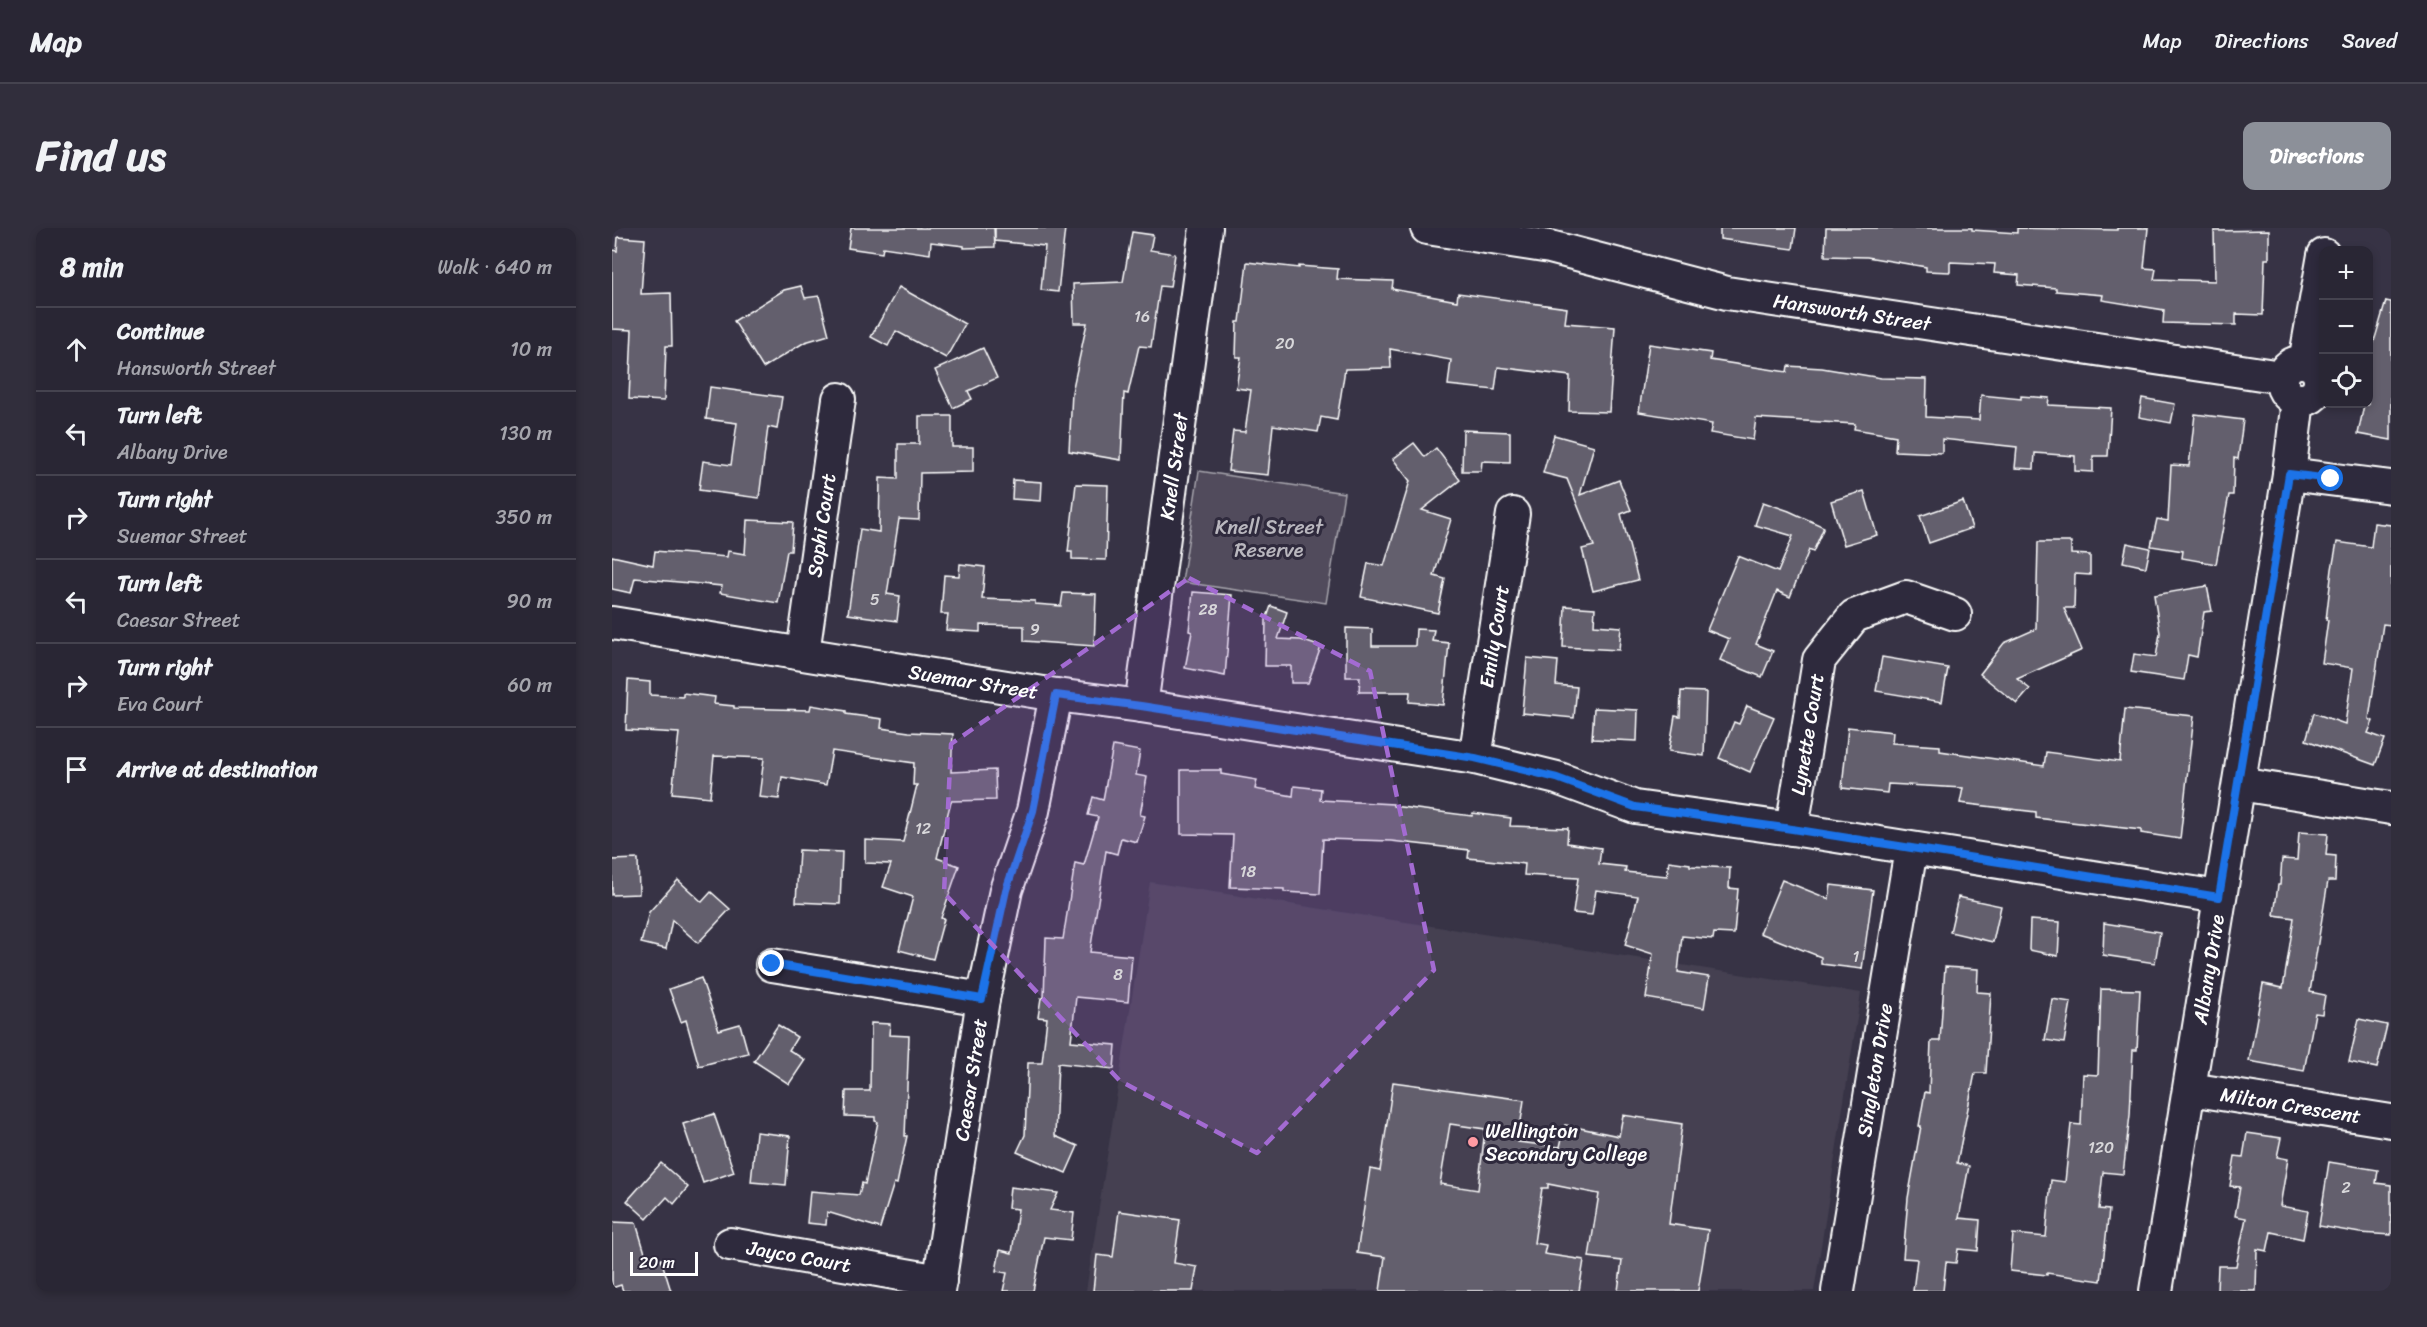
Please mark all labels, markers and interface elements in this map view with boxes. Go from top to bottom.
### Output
text: Map [30,17,82,66]
text: Map [2143,22,2181,60]
text: Directions [2214,22,2309,60]
text: Saved [2342,22,2397,60]
text: Find us [36,119,166,193]
button: Directions [2243,122,2391,190]
text: 8 min [60,244,124,290]
map controls [2319,246,2373,408]
button: + [2319,246,2373,300]
text: Walk · 640 m [437,250,552,285]
street label: Hansworth Street [1771,283,1934,341]
button: − [2319,300,2373,354]
house number: 16 [1134,302,1150,331]
text: Continue [117,312,205,351]
house number: 20 [1275,329,1295,358]
text: 10 m [510,332,552,367]
icon: ahead [60,333,93,366]
text: Hansworth Street [117,351,276,386]
button: locate [2319,354,2373,408]
text: Turn left [117,396,202,435]
street label: Knell Street [1149,409,1198,522]
text: 130 m [499,416,552,451]
icon: left [60,417,93,450]
text: Albany Drive [117,435,228,470]
route start [2317,465,2343,491]
street label: Sophi Court [796,471,846,580]
text: Turn right [117,480,212,519]
text: 350 m [496,500,552,535]
icon: right [60,501,93,534]
park label: Knell Street Reserve [1215,510,1324,568]
text: Suemar Street [117,519,247,554]
text: Turn left [117,564,202,603]
street label: Emily Court [1469,582,1519,690]
text: 90 m [507,584,552,619]
icon: left [60,585,93,618]
house number: 5 [870,585,880,614]
house number: 28 [1199,595,1218,624]
text: Caesar Street [117,603,241,638]
house number: 9 [1030,615,1040,644]
text: Turn right [117,648,212,687]
street label: Suemar Street [906,654,1041,709]
text: 60 m [507,668,552,703]
icon: right [60,669,93,702]
street label: Lynette Court [1780,671,1834,798]
text: Eva Court [117,687,202,722]
text: Arrive at destination [117,750,318,789]
icon: arrive [60,753,93,786]
house number: 12 [915,814,931,843]
house number: 18 [1240,857,1257,886]
street label: Albany Drive [2182,911,2235,1028]
house number: 1 [1853,942,1860,971]
route end [758,950,784,976]
house number: 8 [1113,960,1123,989]
street label: Singleton Drive [1846,1001,1903,1139]
street label: Caesar Street [944,1016,997,1143]
street label: Milton Crescent [2218,1077,2364,1134]
place label: Wellington Secondary College [1485,1114,1648,1172]
house number: 120 [2088,1133,2114,1162]
marker: Wellington Secondary College [1466,1135,1480,1149]
house number: 2 [2341,1173,2351,1202]
street label: Jayco Court [743,1230,854,1283]
text: 20 m [639,1248,675,1277]
scale bar [630,1249,698,1276]

